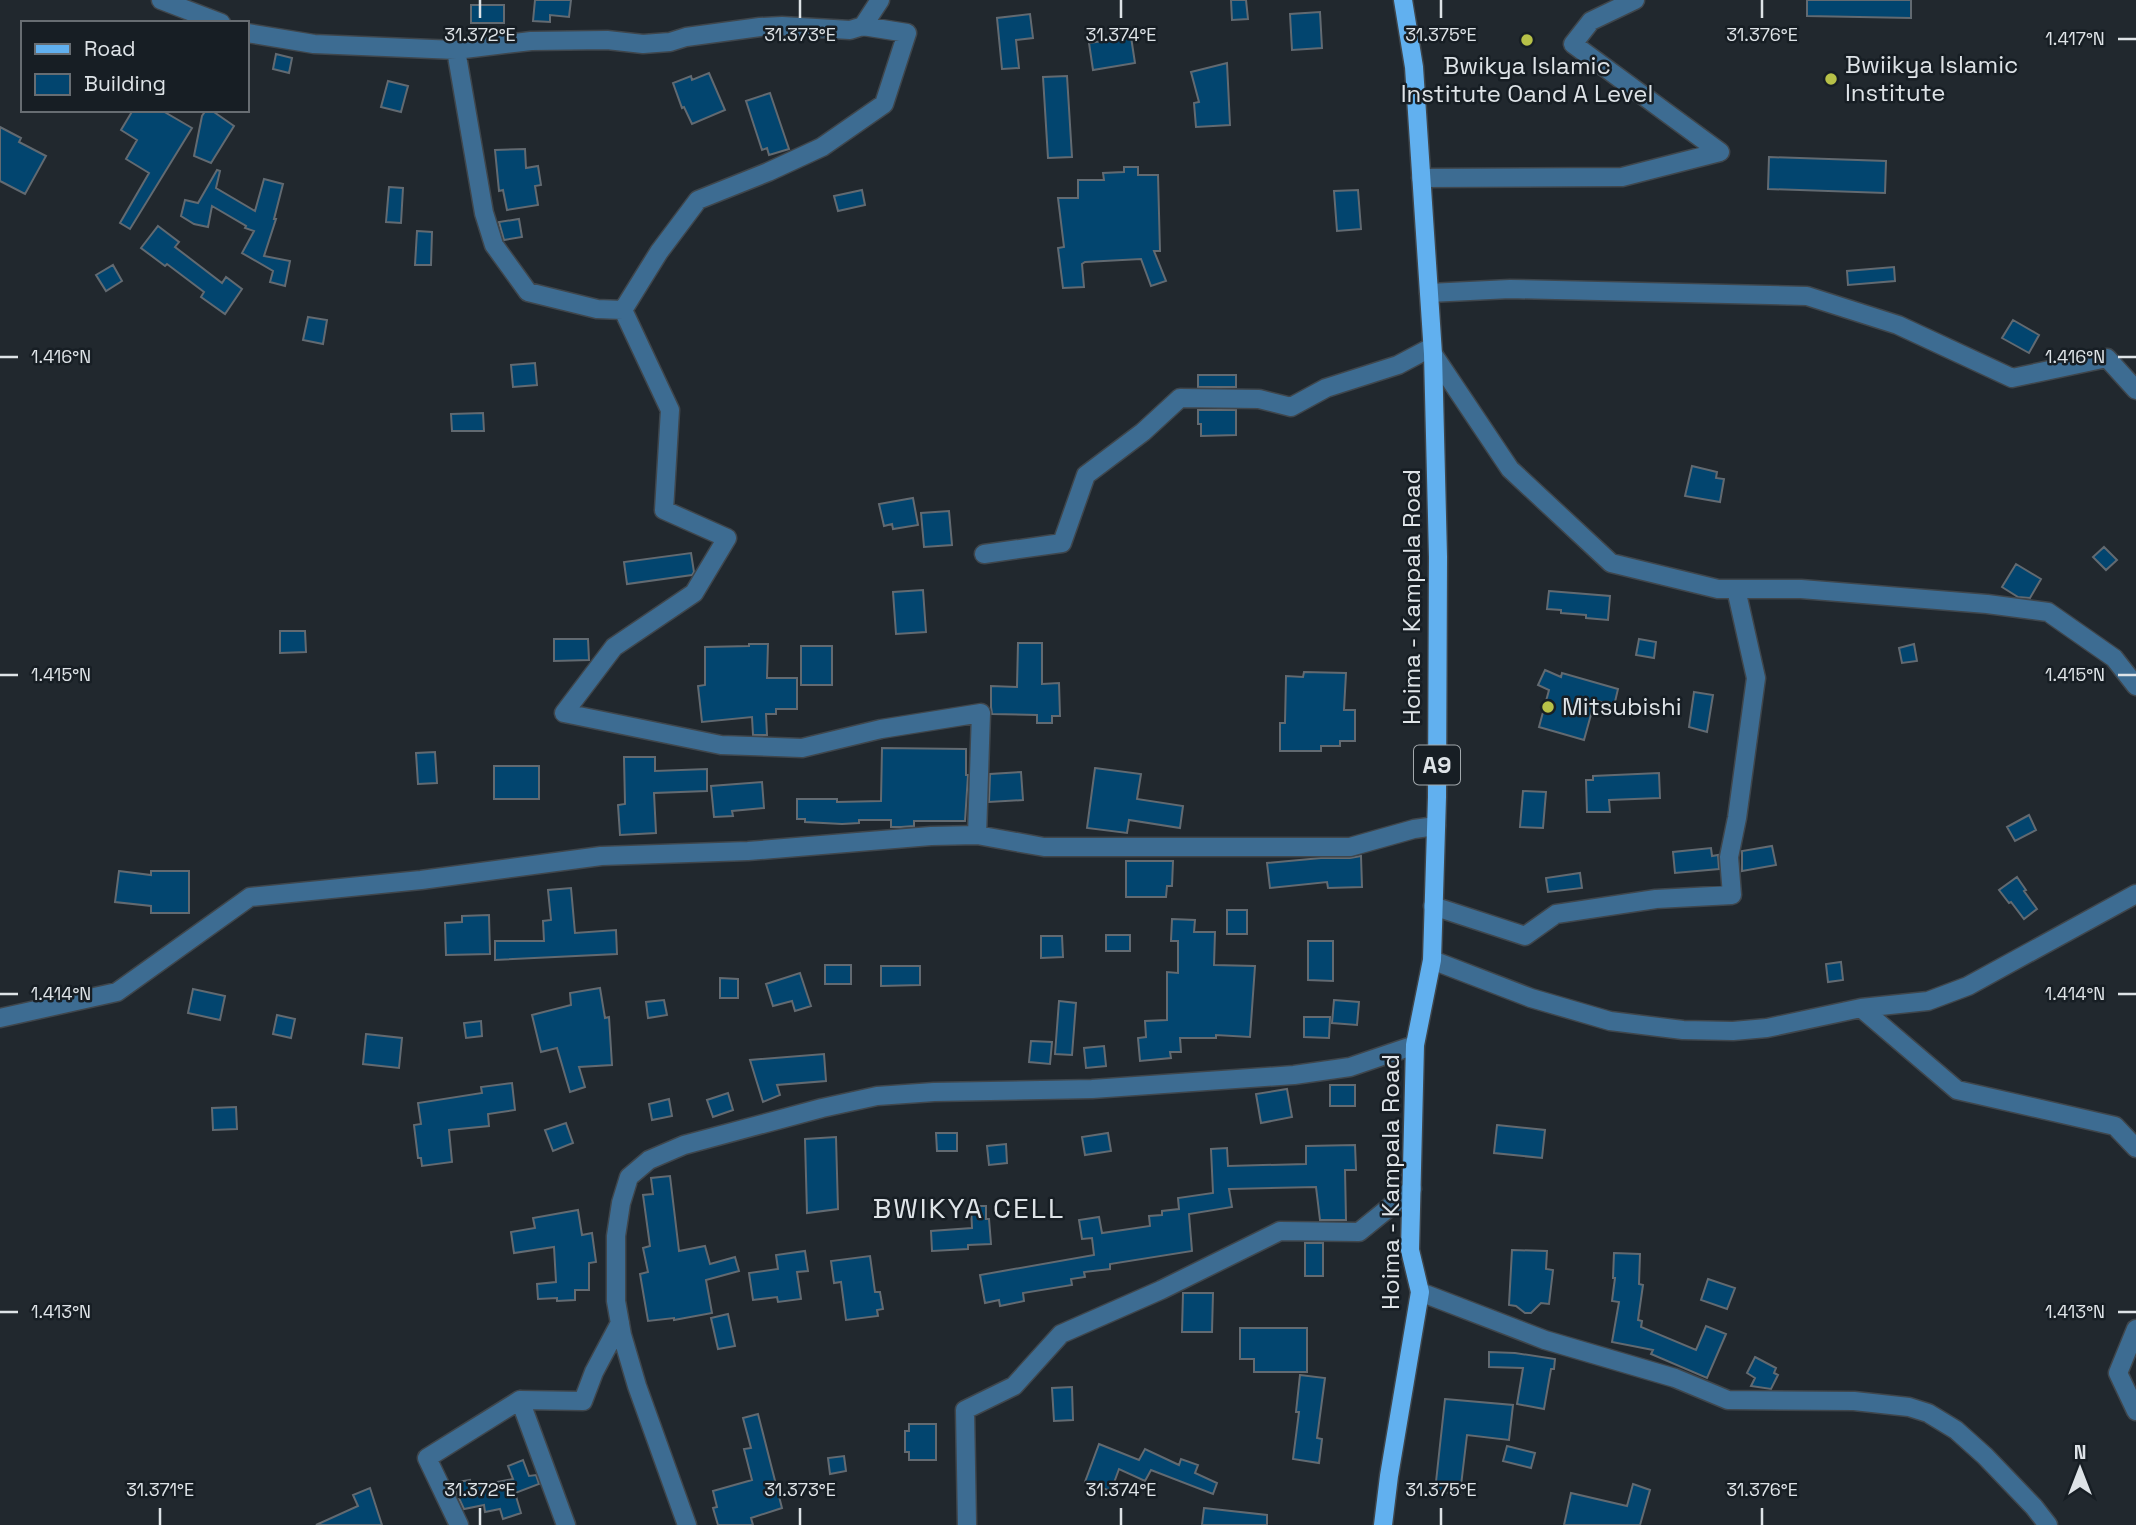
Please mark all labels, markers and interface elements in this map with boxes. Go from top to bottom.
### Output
legend [21,21,248,112]
text: 31.372°E [444,23,516,46]
text: 31.373°E [764,23,836,46]
text: 31.374°E [1086,23,1156,46]
text: 31.375°E [1405,23,1477,46]
text: 31.376°E [1726,23,1798,46]
text: 1.417°N [2045,27,2105,50]
marker: Bwikya Islamic Institute Oand A Level [1519,32,1535,48]
text: Road [84,35,136,62]
place label: Bwiikya Islamic Institute [1845,49,2018,108]
place label: Bwikya Islamic Institute Oand A Level [1401,50,1653,109]
text: Building [84,70,166,97]
marker: Bwiikya Islamic Institute [1823,71,1839,87]
text: 1.416°N [31,345,91,368]
text: 1.416°N [2045,345,2105,368]
street label: Hoima - Kampala Road [1396,469,1427,725]
text: 1.415°N [31,663,91,686]
text: 1.415°N [2045,663,2105,686]
place label: Mitsubishi [1562,691,1682,722]
marker: Mitsubishi [1540,699,1556,715]
road number: A9 [1414,746,1460,785]
text: 1.414°N [31,982,91,1005]
text: 1.414°N [2045,982,2105,1005]
street label: Hoima - Kampala Road [1375,1054,1406,1310]
district label: BWIKYA CELL [873,1190,1065,1226]
text: 1.413°N [31,1300,91,1323]
text: 1.413°N [2045,1300,2105,1323]
north arrow [2045,1434,2115,1504]
text: N [2074,1440,2086,1465]
text: 31.371°E [126,1478,194,1501]
text: 31.372°E [444,1478,516,1501]
text: 31.373°E [764,1478,836,1501]
text: 31.374°E [1086,1478,1156,1501]
text: 31.375°E [1405,1478,1477,1501]
text: 31.376°E [1726,1478,1798,1501]

